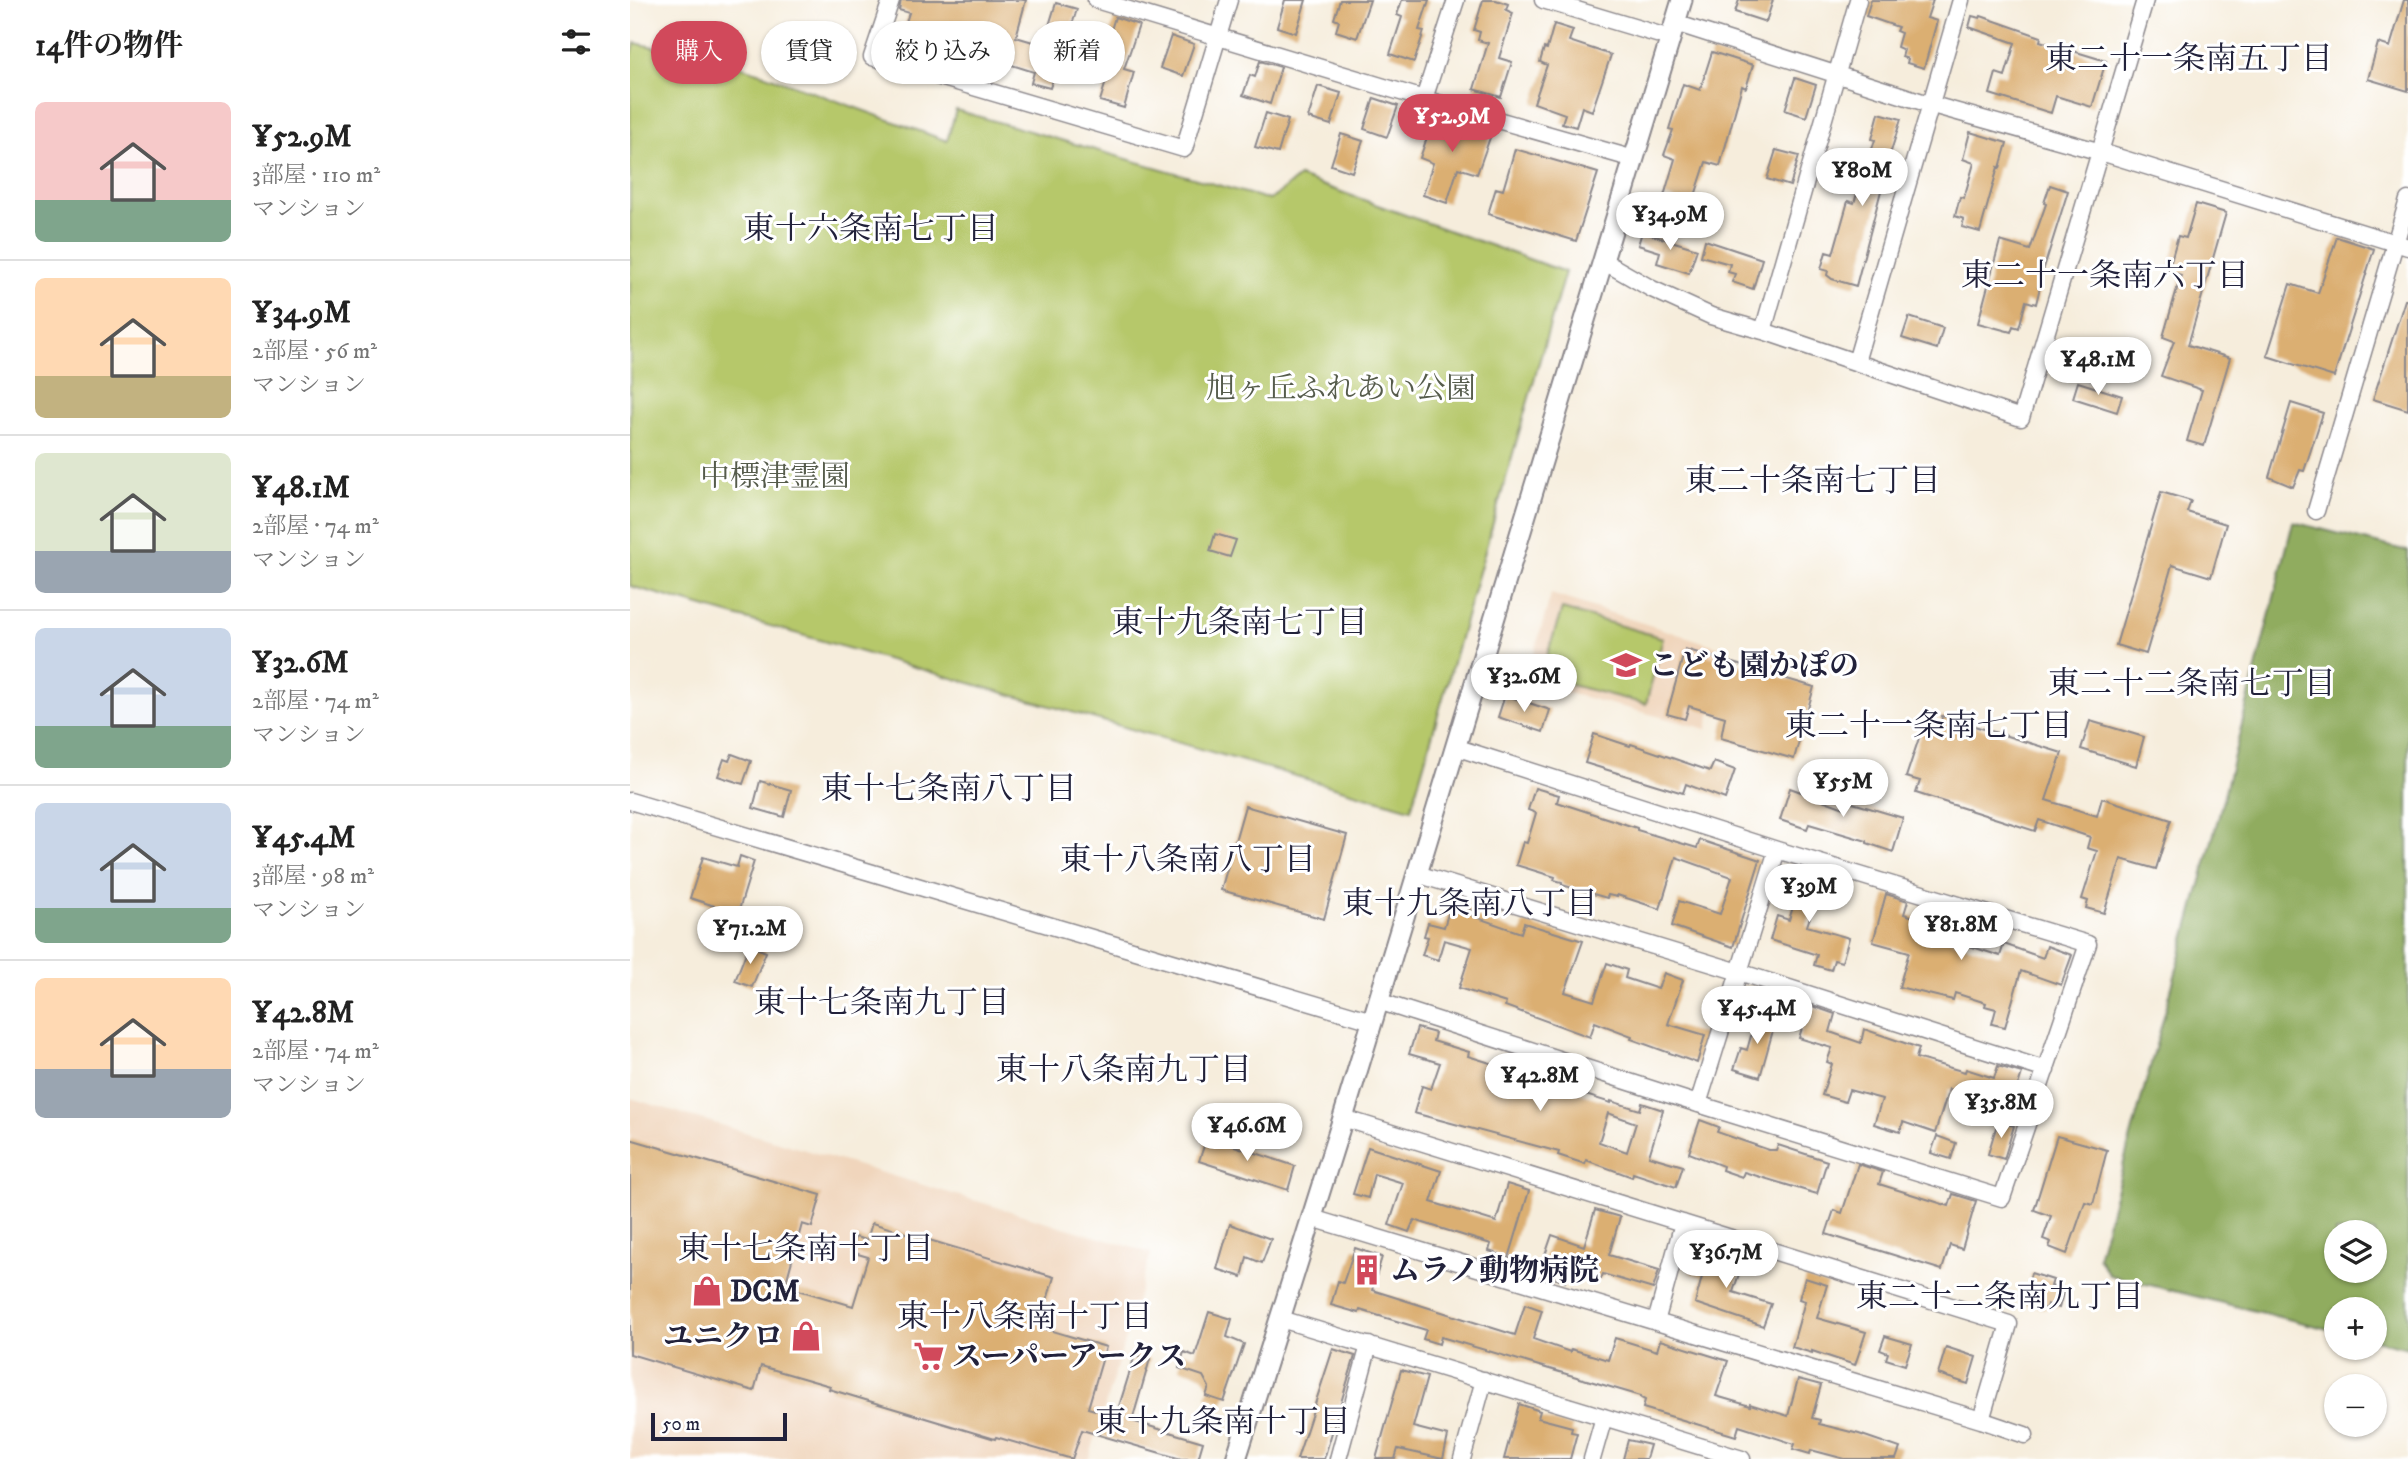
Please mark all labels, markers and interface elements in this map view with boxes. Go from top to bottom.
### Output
chip: 購入 [651,21,747,84]
chip: 賃貸 [761,21,857,84]
chip: 絞り込み [871,21,1015,84]
chip: 新着 [1029,21,1125,84]
icon: filters [557,23,595,61]
text: 14件の物件 [35,28,183,65]
district label: 東二十一条南五丁目 [2045,40,2333,80]
pin: ¥52.9M [1395,94,1509,154]
text: ¥52.9M [1414,102,1490,131]
text: ¥52.9M [252,119,352,156]
icon: home [91,130,175,214]
pin: ¥80M [1821,148,1903,208]
text: ¥80M [1832,156,1892,185]
text: 3部屋 · 110 m² [252,161,380,190]
pin: ¥34.9M [1613,192,1727,252]
text: マンション [252,195,366,224]
text: ¥34.9M [1632,200,1708,229]
district label: 東十六条南七丁目 [743,210,999,250]
district label: 東二十一条南六丁目 [1961,257,2249,297]
text: ¥34.9M [252,295,351,332]
icon: home [91,306,175,390]
text: 2部屋 · 56 m² [252,337,377,366]
pin: ¥48.1M [2041,338,2155,397]
text: ¥48.1M [2060,345,2136,374]
text: マンション [252,371,366,400]
park label: 旭ヶ丘ふれあい公園 [1206,371,1476,408]
park label: 中標津霊園 [700,459,850,496]
district label: 東二十条南七丁目 [1685,462,1941,502]
text: ¥48.1M [252,470,350,507]
icon: home [91,481,175,565]
text: 2部屋 · 74 m² [252,512,379,541]
text: マンション [252,546,366,575]
district label: 東十九条南七丁目 [1112,604,1368,644]
text: ¥32.6M [252,645,349,682]
school or university icon: こども園かぽの [1609,648,1643,682]
place label: こども園かぽの [1649,648,1859,685]
pin: ¥32.6M [1467,654,1581,714]
icon: home [91,656,175,740]
text: ¥32.6M [1487,662,1561,691]
district label: 東二十二条南七丁目 [2048,665,2336,705]
text: 2部屋 · 74 m² [252,687,379,716]
district label: 東二十一条南七丁目 [1785,707,2073,747]
text: マンション [252,721,366,750]
pin: ¥55M [1802,760,1884,819]
text: ¥55M [1813,767,1873,796]
district label: 東十七条南八丁目 [821,770,1077,810]
text: ¥45.4M [252,820,355,857]
icon: home [91,831,175,915]
district label: 東十八条南八丁目 [1060,841,1316,881]
text: 3部屋 · 98 m² [252,862,374,891]
pin: ¥39M [1768,864,1850,924]
text: ¥39M [1781,872,1837,901]
district label: 東十九条南八丁目 [1342,885,1598,925]
text: マンション [252,896,366,925]
pin: ¥81.8M [1904,902,2018,962]
pin: ¥71.2M [693,906,807,966]
text: ¥81.8M [1924,910,1998,939]
text: ¥71.2M [713,914,787,943]
district label: 東十七条南九丁目 [754,984,1010,1024]
pin: ¥45.4M [1700,986,1814,1046]
text: ¥45.4M [1717,994,1797,1023]
text: ¥42.8M [252,995,354,1032]
icon: home [91,1006,175,1090]
text: 2部屋 · 74 m² [252,1037,379,1066]
district label: 東十八条南九丁目 [996,1051,1252,1091]
pin: ¥42.8M [1483,1054,1597,1113]
text: ¥42.8M [1501,1061,1579,1090]
text: マンション [252,1071,366,1100]
pin: ¥35.8M [1944,1080,2058,1140]
text: ¥35.8M [1965,1088,2037,1117]
pin: ¥46.6M [1190,1104,1304,1163]
text: ¥46.6M [1207,1111,1287,1140]
map controls [2324,1220,2387,1437]
button: layers [2324,1220,2387,1283]
district label: 東十七条南十丁目 [678,1230,934,1270]
pin: ¥36.7M [1669,1230,1783,1290]
text: ¥36.7M [1689,1238,1763,1267]
building icon: ムラノ動物病院 [1350,1253,1384,1287]
place label: ムラノ動物病院 [1390,1253,1599,1290]
shop icon: DCM [690,1274,724,1308]
place label: DCM [730,1274,800,1311]
district label: 東二十二条南九丁目 [1856,1278,2144,1318]
button: + [2324,1297,2387,1360]
district label: 東十八条南十丁目 [897,1298,1153,1338]
place label: ユニクロ [663,1319,783,1356]
shop icon: ユニクロ [789,1319,823,1353]
supermarket icon: スーパーアークス [912,1339,946,1373]
place label: スーパーアークス [952,1339,1186,1376]
button: − [2324,1374,2387,1437]
district label: 東十九条南十丁目 [1095,1403,1351,1443]
scale bar [651,1410,788,1442]
text: 50 m [662,1413,700,1436]

